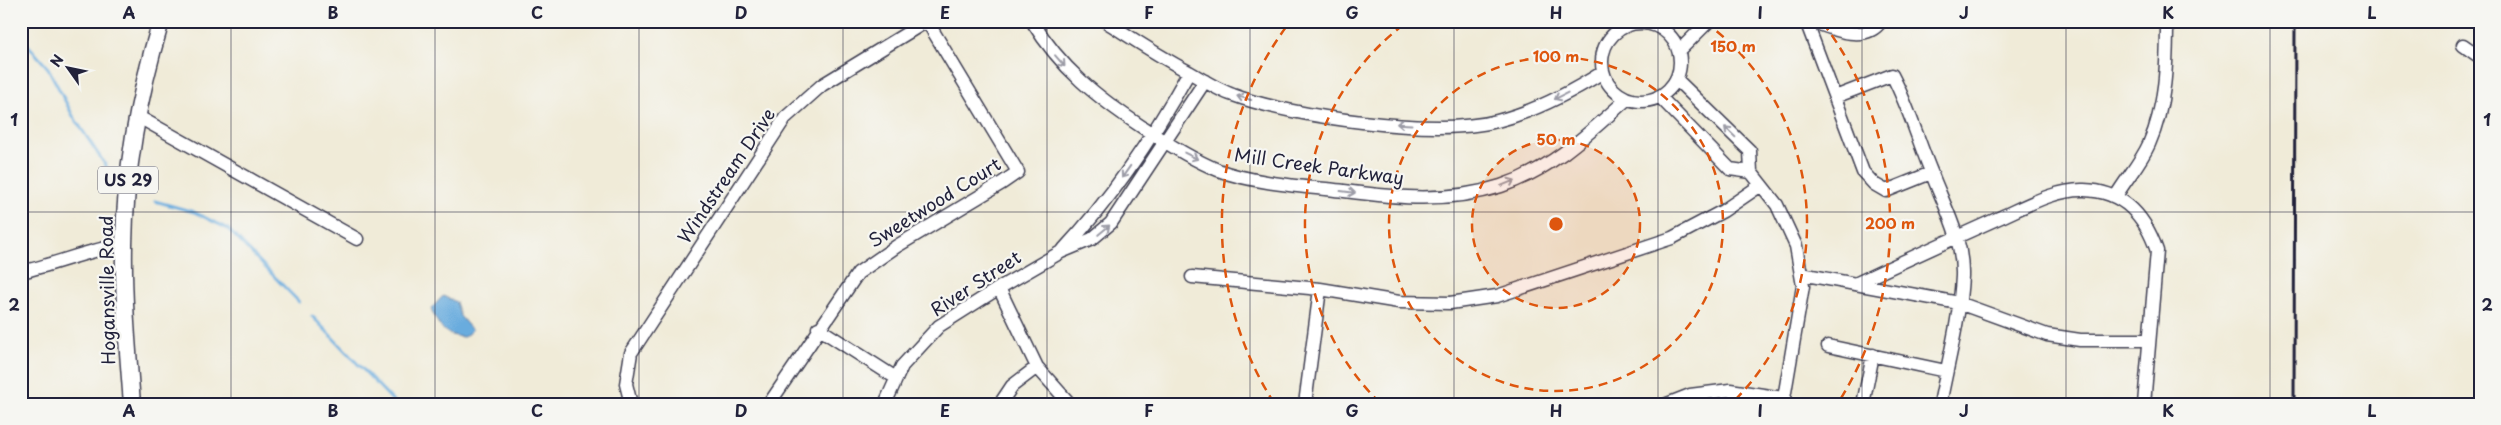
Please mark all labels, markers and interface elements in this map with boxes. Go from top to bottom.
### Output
text: A [123,0,136,24]
text: B [328,0,339,24]
text: C [531,0,543,24]
text: D [735,0,747,24]
text: E [940,0,950,24]
text: F [1144,0,1154,24]
text: G [1345,0,1359,24]
text: H [1550,0,1562,24]
text: I [1757,0,1763,24]
text: J [1959,0,1969,24]
text: K [2162,0,2174,24]
text: L [2367,0,2377,24]
text: 150 m [1710,34,1756,57]
north arrow [42,42,92,92]
text: 100 m [1533,44,1579,67]
text: N [45,50,69,71]
one-way arrow [1055,54,1066,67]
one-way arrow [1554,92,1569,101]
one-way arrow [1236,93,1252,102]
street label: Windstream Drive [670,102,781,248]
text: 1 [10,107,18,131]
text: 1 [2483,107,2491,131]
one-way arrow [1396,120,1412,129]
one-way arrow [1724,126,1736,138]
text: 50 m [1537,127,1575,150]
street label: Mill Creek Parkway [1233,140,1406,191]
street label: Sweetwood Court [863,150,1006,253]
one-way arrow [1183,151,1198,161]
one-way arrow [1120,165,1130,179]
road number: US 29 [98,166,158,194]
one-way arrow [1500,177,1515,187]
one-way arrow [1340,187,1356,197]
text: 200 m [1865,211,1915,234]
street label: Hogansville Road [92,215,121,365]
centre of rings [1547,215,1565,233]
one-way arrow [1097,224,1110,235]
street label: River Street [924,243,1026,322]
text: 2 [8,292,20,316]
text: 2 [2481,292,2493,316]
text: A [123,398,136,422]
text: B [328,398,339,422]
text: C [531,398,543,422]
text: D [735,398,747,422]
text: E [940,398,950,422]
text: F [1144,398,1154,422]
text: G [1345,398,1359,422]
text: H [1550,398,1562,422]
text: I [1757,398,1763,422]
text: J [1959,398,1969,422]
text: K [2162,398,2174,422]
text: L [2367,398,2377,422]

